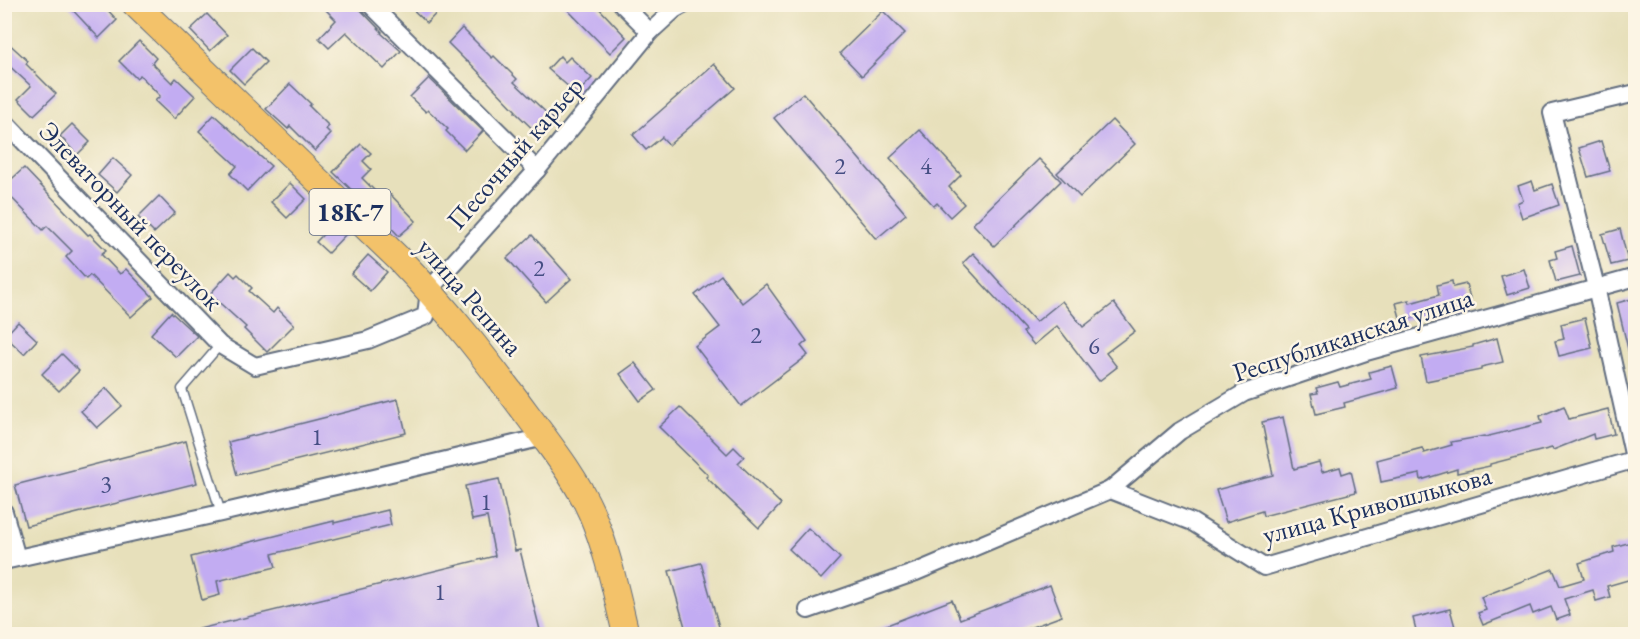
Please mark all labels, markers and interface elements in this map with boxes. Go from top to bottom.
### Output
street label: Песочный карьер [439,69,591,236]
street label: Элеваторный переулок [32,113,231,318]
house number: 2 [834,150,846,181]
house number: 4 [920,150,932,181]
road number: 18К-7 [310,189,391,235]
street label: улица Репина [410,230,531,363]
house number: 2 [533,252,545,283]
street label: Республиканская улица [1228,279,1478,390]
house number: 2 [750,319,762,350]
house number: 6 [1088,330,1100,361]
house number: 1 [311,421,323,452]
street label: улица Кривошлыкова [1259,457,1495,552]
house number: 3 [100,468,112,499]
house number: 1 [480,486,492,517]
house number: 1 [434,576,446,607]

